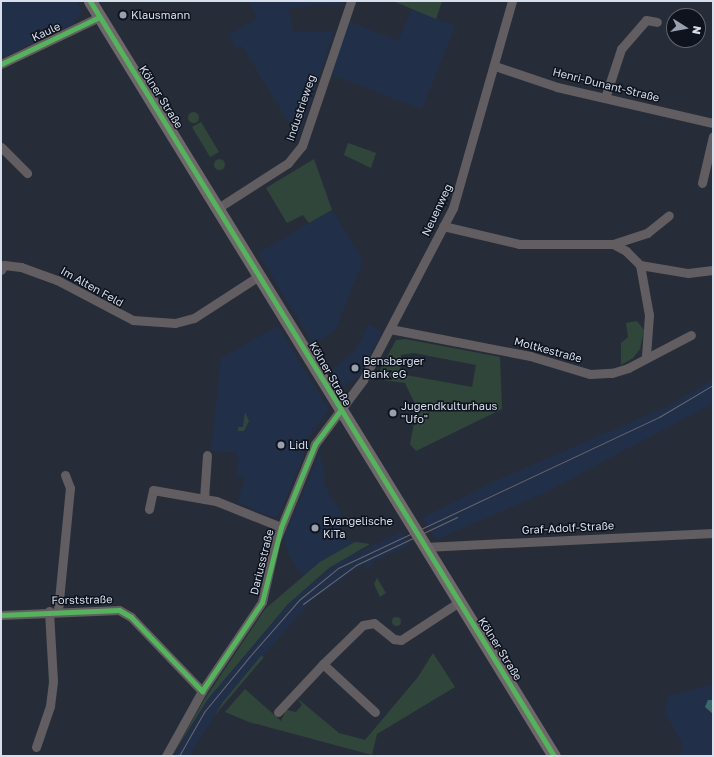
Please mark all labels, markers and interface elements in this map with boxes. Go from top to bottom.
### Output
place label: Klausmann [131,8,190,22]
north arrow [666,8,706,48]
marker: Klausmann [118,10,128,20]
street label: Kaule [30,20,62,44]
text: N [690,25,704,36]
street label: Kölner Straße [136,63,186,131]
street label: Henri-Dunant-Straße [551,65,661,105]
street label: Industrieweg [283,73,319,143]
street label: Neuenweg [419,182,455,238]
street label: Im Alten Feld [58,264,126,310]
street label: Moltkestraße [513,335,583,365]
street label: Kölner Straße [306,340,354,408]
place label: Bensberger Bank eG [363,355,424,381]
marker: Bensberger Bank eG [350,363,360,373]
place label: Jugendkulturhaus "Ufo" [401,400,497,426]
marker: Jugendkulturhaus "Ufo" [388,408,398,418]
place label: Lidl [289,438,309,452]
marker: Lidl [276,440,286,450]
place label: Evangelische KiTa [323,515,393,541]
street label: Graf-Adolf-Straße [521,519,615,537]
marker: Evangelische KiTa [310,523,320,533]
street label: Dariusstraße [247,528,277,596]
street label: Forststraße [51,593,113,607]
street label: Kölner Straße [475,615,525,683]

